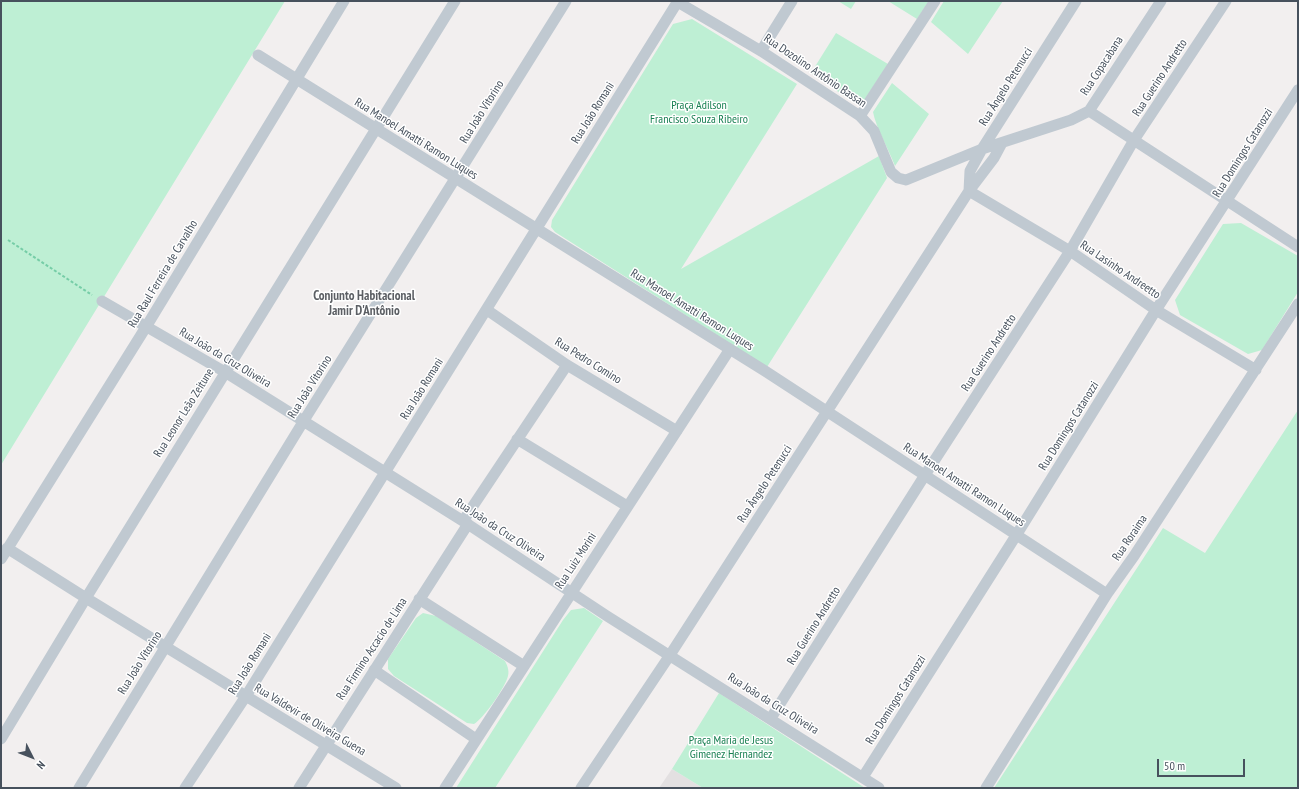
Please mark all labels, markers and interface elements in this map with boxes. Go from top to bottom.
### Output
street label: Rua Dozolino Antônio Bassan [761,31,869,111]
street label: Rua Copacabana [1077,34,1127,98]
street label: Rua Guerino Andretto [1130,37,1190,119]
street label: Rua Ângelo Petenucci [976,45,1036,129]
street label: Rua João Vitorino [457,78,507,146]
street label: Rua João Romani [568,80,618,146]
street label: Rua Manoel Amatti Ramon Luques [352,95,480,183]
park label: Praça Adilson Francisco Souza Ribeiro [650,99,748,127]
street label: Rua Domingos Catanozzi [1210,106,1276,200]
street label: Rua Raul Ferreira de Carvalho [125,218,201,330]
street label: Rua Lasinho Andreetto [1077,238,1163,302]
street label: Rua Manoel Amatti Ramon Luques [628,266,756,354]
district label: Conjunto Habitacional Jamir D'Antônio [313,288,415,319]
street label: Rua Guerino Andretto [959,312,1019,394]
street label: Rua João da Cruz Oliveira [177,325,273,391]
street label: Rua Pedro Comino [552,335,624,387]
street label: Rua João Vitorino [285,353,335,421]
street label: Rua João Romani [397,356,447,422]
street label: Rua Leonor Leão Zeitune [151,366,217,460]
street label: Rua Domingos Catanozzi [1036,379,1102,473]
street label: Rua Manoel Amatti Ramon Luques [900,440,1028,530]
street label: Rua Ângelo Petenucci [735,443,795,525]
street label: Rua João da Cruz Oliveira [452,496,548,564]
street label: Rua Roraima [1109,512,1151,564]
street label: Rua Luiz Morini [552,530,600,592]
street label: Rua Guerino Andretto [784,584,844,668]
street label: Rua Firmino Accacio de Lima [334,595,410,703]
street label: Rua João Vitorino [115,629,165,697]
street label: Rua João Romani [225,631,275,697]
street label: Rua Domingos Catanozzi [863,653,929,747]
street label: Rua João da Cruz Oliveira [725,670,821,738]
street label: Rua Valdevir de Oliveira Guena [252,681,368,759]
park label: Praça Maria de Jesus Gimenez Hernandez [689,734,773,762]
north arrow [12,737,52,777]
scale bar [1159,751,1247,777]
text: N [34,758,48,772]
text: 50 m [1164,758,1185,773]

